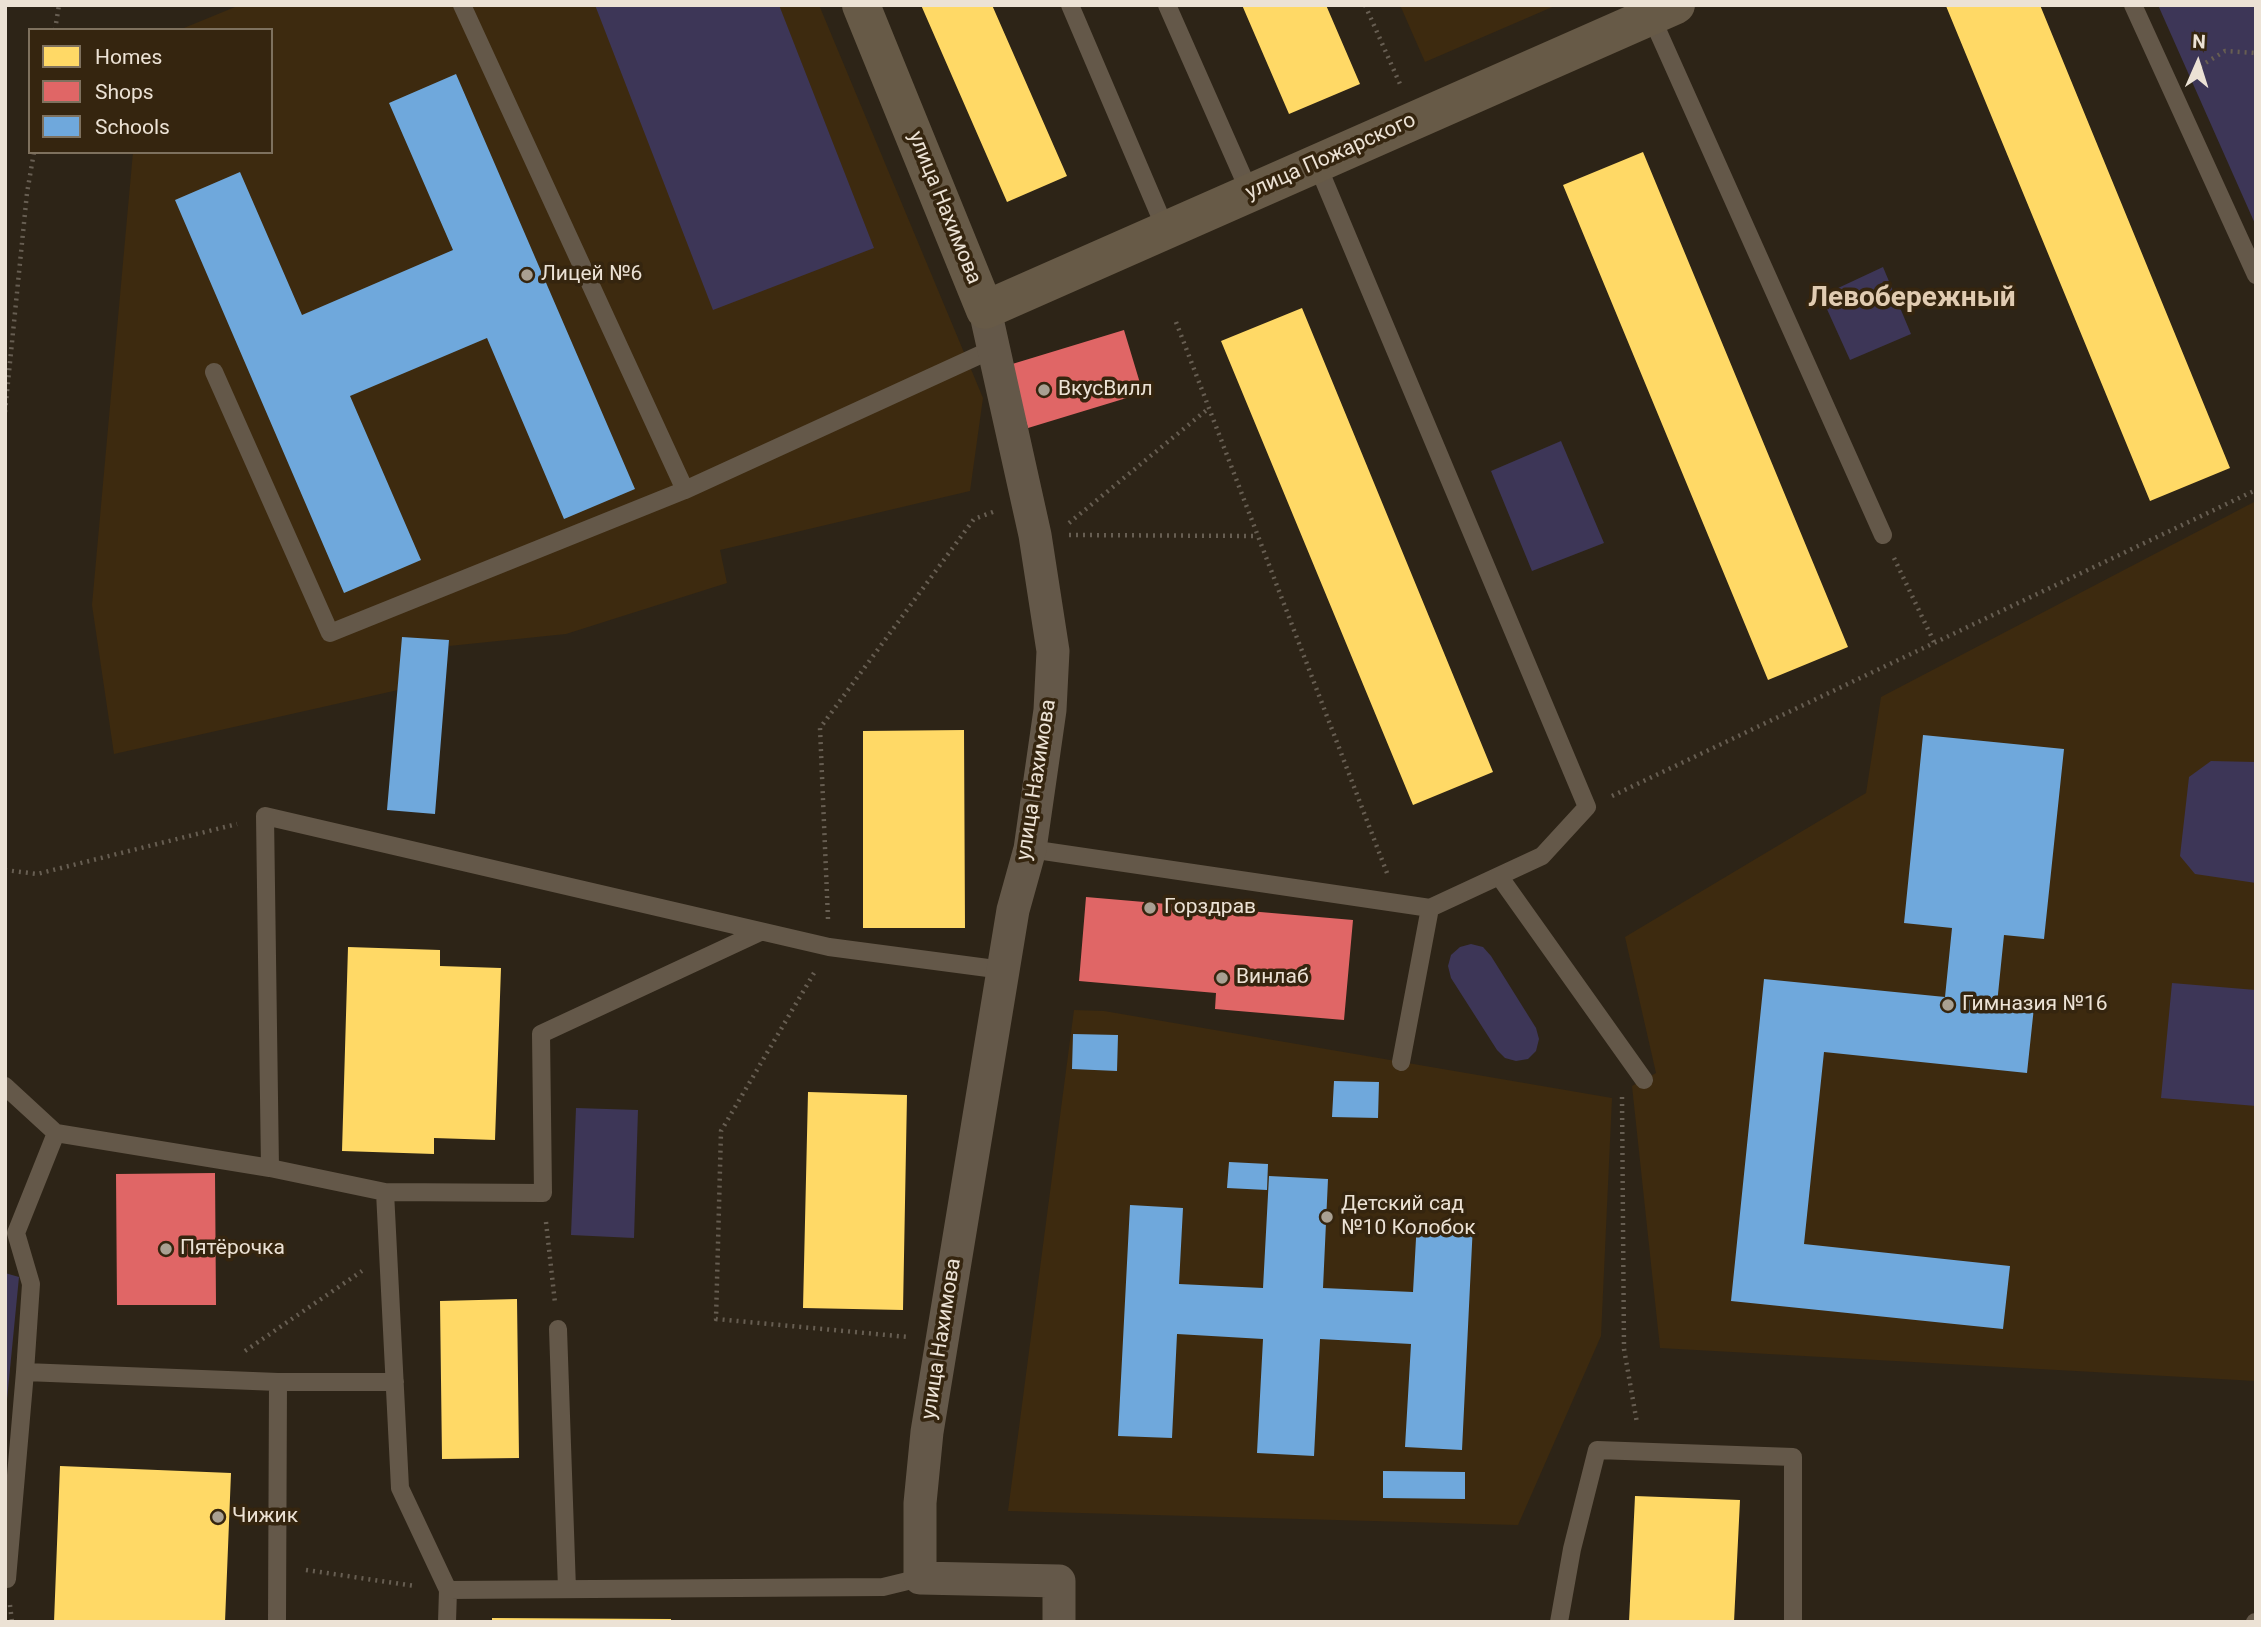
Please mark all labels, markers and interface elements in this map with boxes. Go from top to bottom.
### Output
legend [28,28,273,154]
north arrow [2163,28,2233,98]
text: N [2192,30,2206,53]
text: Homes [95,45,162,69]
text: Shops [95,80,154,104]
street label: улица Пожарского [1242,108,1420,206]
text: Schools [95,115,170,139]
street label: улица Нахимова [902,128,986,288]
place label: Лицей №6 [541,262,642,288]
marker: Лицей №6 [519,267,535,283]
district label: Левобережный [1808,282,2016,316]
place label: ВкусВилл [1058,377,1153,403]
marker: ВкусВилл [1036,382,1052,398]
street label: улица Нахимова [1012,698,1062,862]
place label: Горздрав [1164,895,1256,921]
marker: Горздрав [1142,900,1158,916]
place label: Винлаб [1236,965,1308,991]
marker: Винлаб [1214,970,1230,986]
place label: Гимназия №16 [1962,992,2108,1018]
marker: Гимназия №16 [1940,997,1956,1013]
place label: Детский сад №10 Колобок [1341,1192,1476,1242]
marker: Детский сад №10 Колобок [1319,1209,1335,1225]
place label: Пятёрочка [180,1236,285,1262]
marker: Пятёрочка [158,1241,174,1257]
street label: улица Нахимова [917,1257,967,1421]
place label: Чижик [232,1504,298,1530]
marker: Чижик [210,1509,226,1525]

